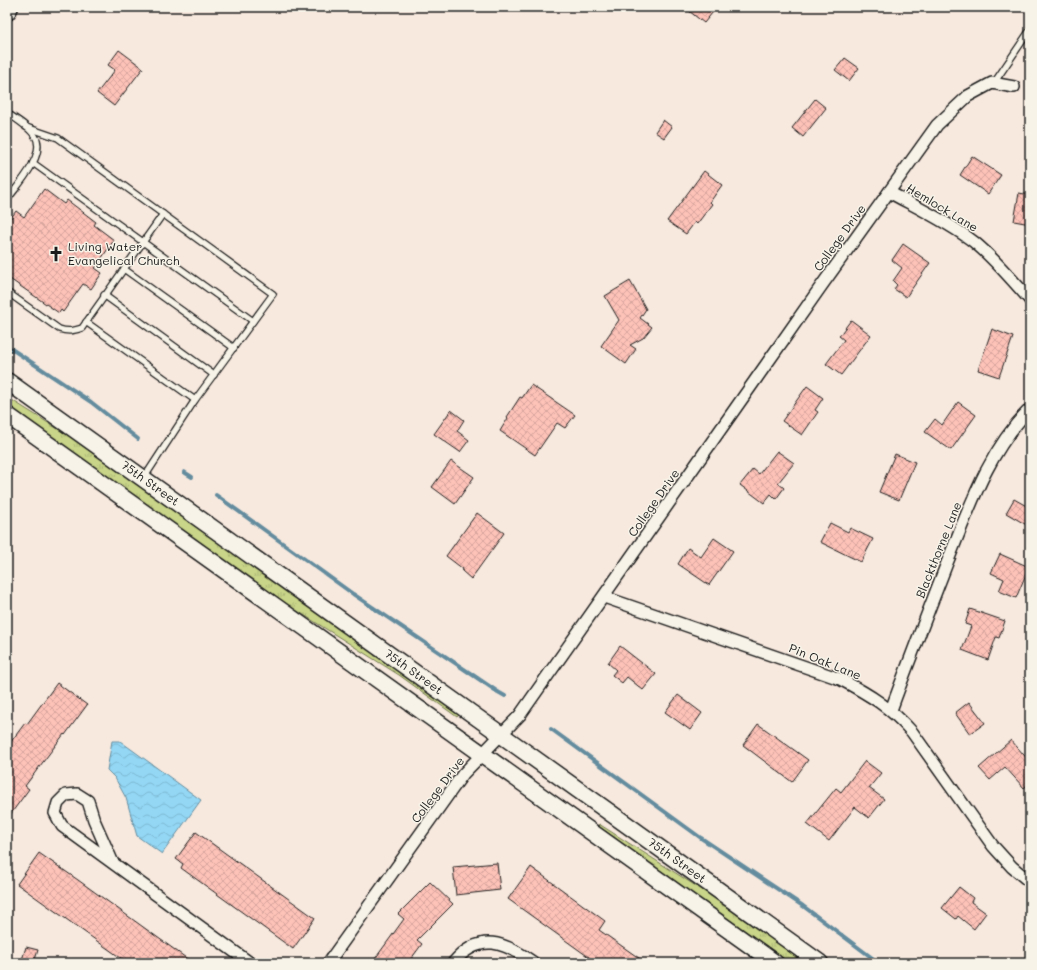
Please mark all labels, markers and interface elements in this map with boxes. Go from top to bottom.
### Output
street label: Hemlock Lane [904,179,981,235]
street label: College Drive [809,201,869,274]
place label: Living Water Evangelical Church [68,238,180,268]
church icon: Living Water Evangelical Church [47,245,65,263]
street label: 75th Street [118,456,183,509]
street label: College Drive [624,465,682,539]
street label: Blackthorne Lane [911,499,965,600]
street label: Pin Oak Lane [787,639,864,683]
street label: 75th Street [382,645,446,697]
street label: College Drive [407,753,467,826]
street label: 75th Street [645,834,710,886]

